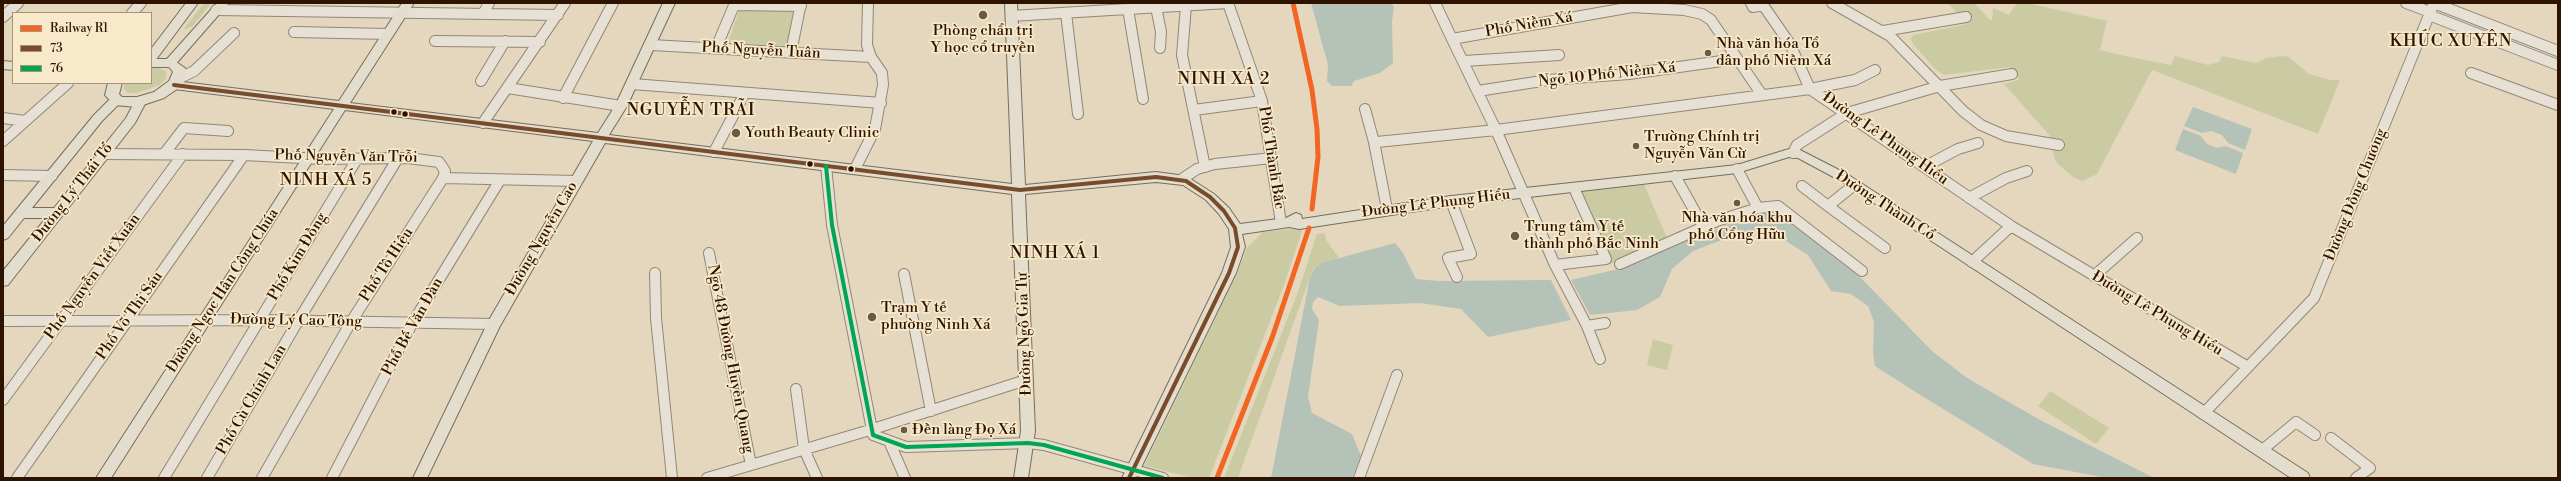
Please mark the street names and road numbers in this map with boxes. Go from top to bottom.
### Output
street label: Phố Niềm Xá [1484,8,1574,42]
street label: Phố Nguyễn Tuân [701,39,821,63]
street label: Ngõ 10 Phố Niềm Xá [1537,59,1677,91]
street label: Đường Lê Phụng Hiểu [1819,89,1951,189]
street label: Phố Thành Bắc [1254,105,1288,211]
street label: Đường Đồng Chương [2321,126,2391,264]
street label: Đường Lý Thái Tổ [29,140,117,246]
street label: Phố Nguyễn Văn Trỗi [274,147,418,167]
street label: Đường Thành Cổ [1832,167,1938,245]
street label: Đường Nguyễn Cao [502,179,582,299]
street label: Đường Lê Phụng Hiểu [1361,186,1511,222]
street label: Đường Ngọc Hân Công Chúa [163,206,283,376]
street label: Phố Kim Đồng [265,210,331,304]
street label: Phố Nguyễn Viết Xuân [41,211,145,343]
street label: Phố Tô Hiệu [356,225,418,305]
street label: Ngõ 48 Đường Huyền Quang [703,263,757,455]
street label: Phố Võ Thị Sáu [93,268,167,364]
street label: Đường Lê Phụng Hiểu [2088,268,2226,360]
street label: Đường Ngô Gia Tự [1014,272,1036,396]
street label: Phố Bế Văn Đàn [379,275,447,379]
street label: Đường Lý Cao Tông [230,311,362,331]
street label: Phố Cù Chính Lan [213,342,291,458]

